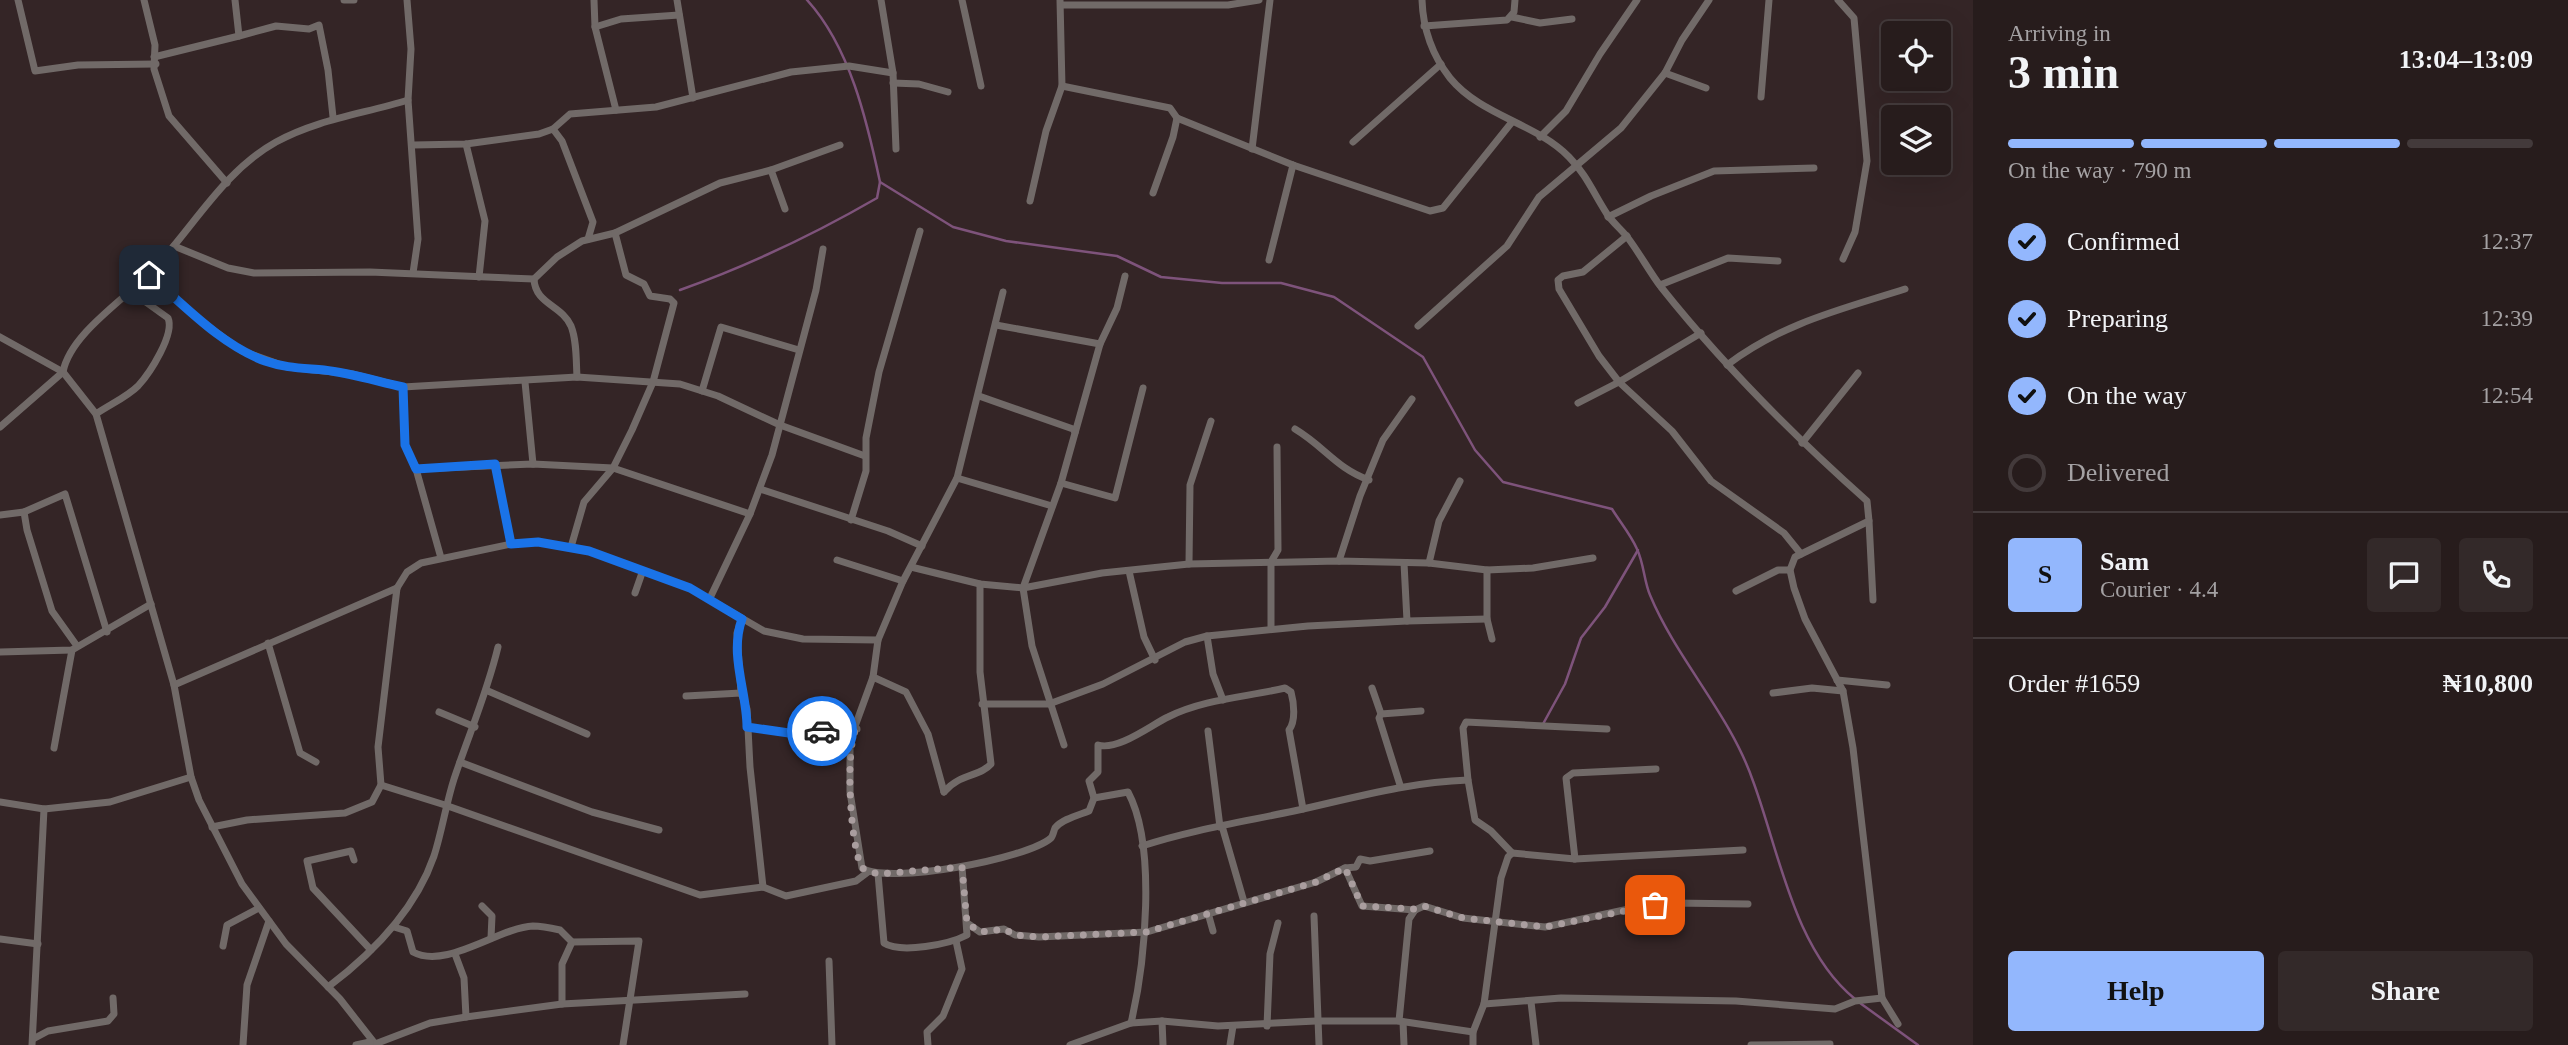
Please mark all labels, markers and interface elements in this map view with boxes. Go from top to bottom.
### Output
map controls [1881,21,1951,175]
button: locate [1881,21,1951,91]
text: Arriving in [2008,21,2111,46]
text: 13:04–13:09 [2399,45,2533,74]
text: 3 min [2008,47,2119,98]
button: layers [1881,105,1951,175]
text: On the way · 790 m [2008,158,2191,183]
icon: check [2008,223,2046,261]
text: Confirmed [2067,227,2180,256]
text: 12:37 [2481,229,2533,254]
pin [119,245,179,305]
icon: home [130,256,168,294]
icon: check [2008,300,2046,338]
text: Preparing [2067,304,2168,333]
text: 12:39 [2481,306,2533,331]
icon: check [2008,377,2046,415]
text: On the way [2067,381,2187,410]
text: 12:54 [2481,383,2533,408]
text: Delivered [2067,458,2170,487]
button: chat [2367,538,2441,612]
button: phone [2459,538,2533,612]
text: Sam [2100,547,2149,576]
text: S [2038,560,2052,589]
text: Courier · 4.4 [2100,577,2218,602]
text: Order #1659 [2008,669,2140,698]
text: ₦10,800 [2443,669,2533,698]
courier [787,696,857,766]
icon: car [803,712,841,750]
pin [1625,875,1685,935]
icon: bag [1636,886,1674,924]
button: Help [2008,951,2264,1031]
button: Share [2278,951,2533,1031]

